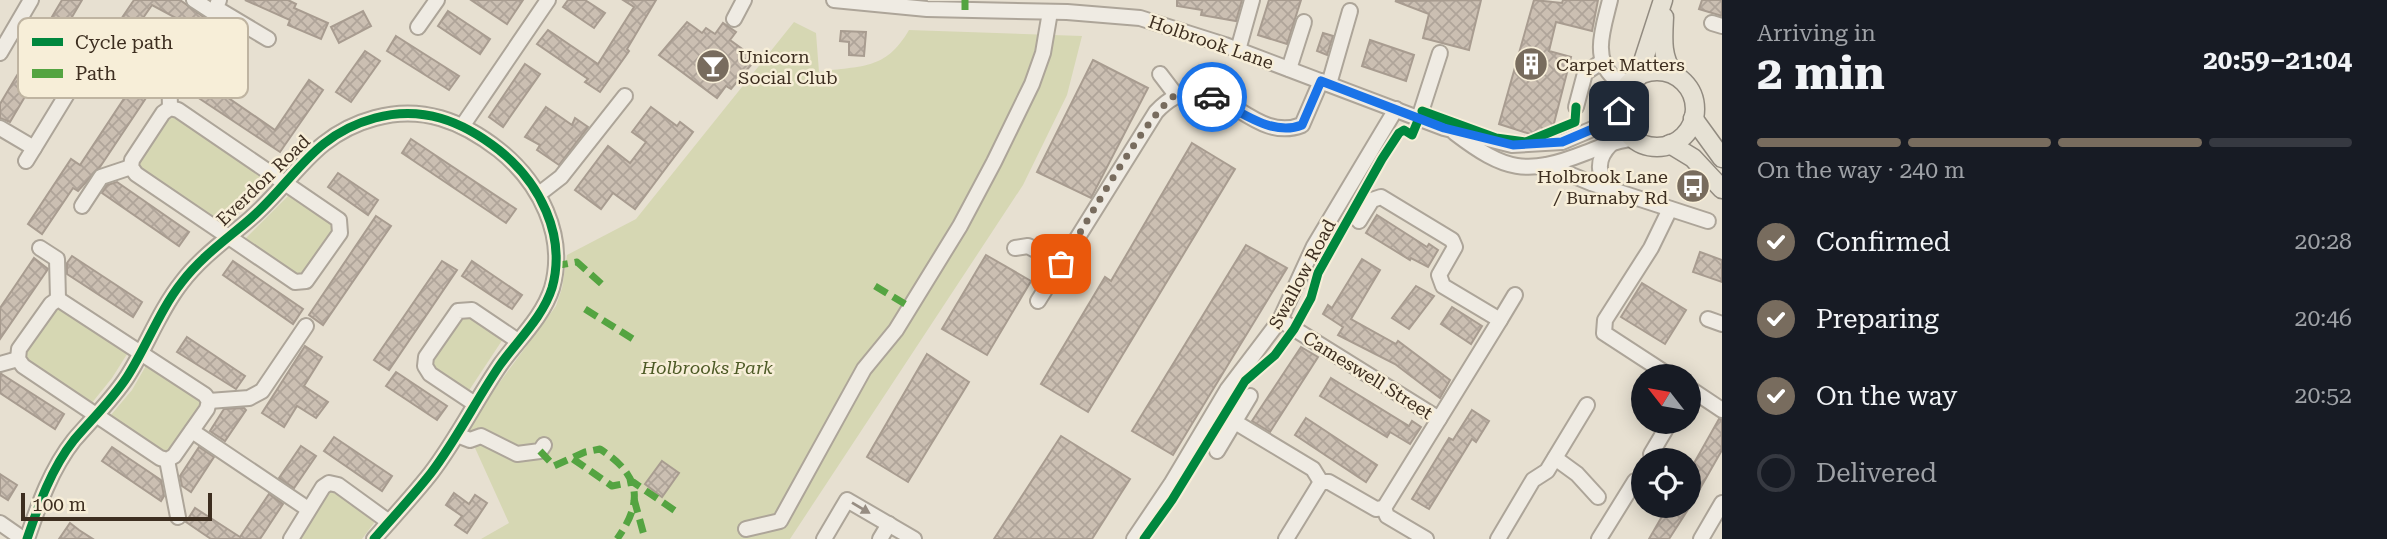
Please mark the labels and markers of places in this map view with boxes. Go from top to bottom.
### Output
building icon: Carpet Matters [1512,45,1550,83]
place label: Unicorn Social Club [738,46,838,88]
bar icon: Unicorn Social Club [694,47,732,85]
place label: Carpet Matters [1556,54,1685,75]
pin [1589,81,1649,141]
place label: Holbrook Lane / Burnaby Rd [1537,166,1668,208]
bus stop icon: Holbrook Lane / Burnaby Rd [1674,167,1712,205]
pin [1031,234,1091,294]

